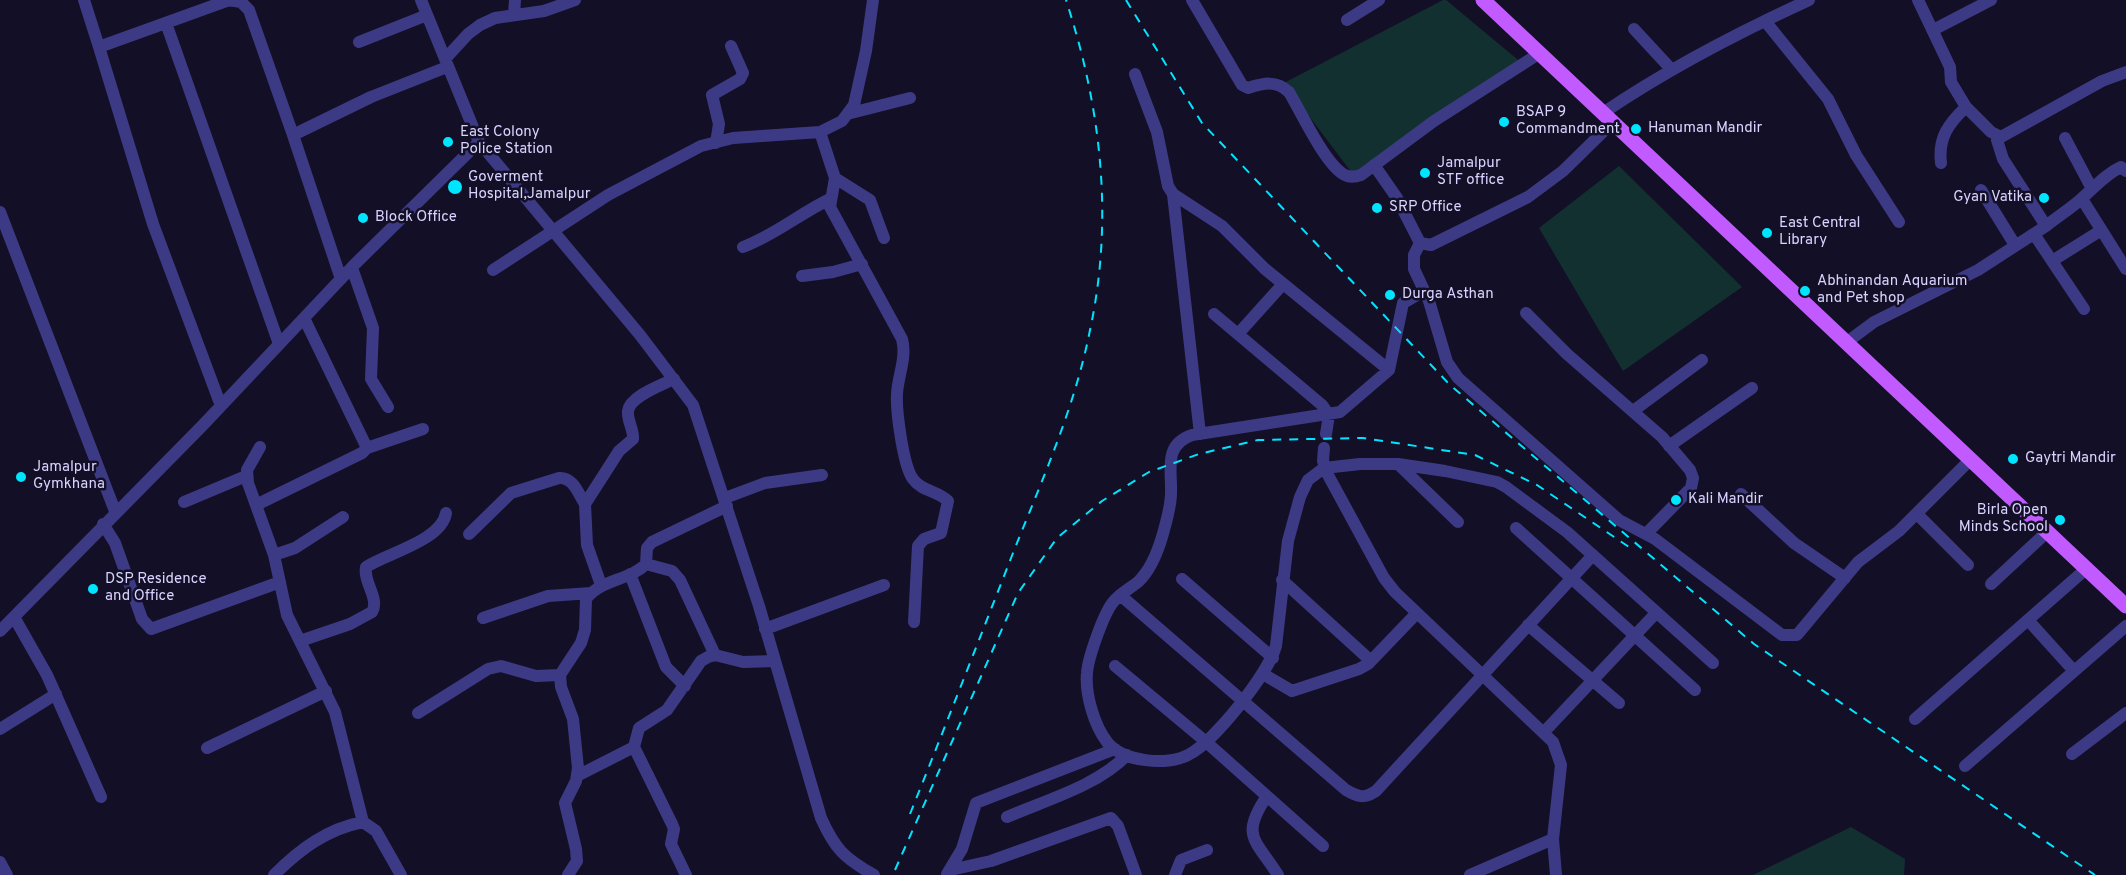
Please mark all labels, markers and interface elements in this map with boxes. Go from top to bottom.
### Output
place label: BSAP 9 Commandment [1516,104,1620,139]
marker: BSAP 9 Commandment [1497,115,1511,129]
place label: Hanuman Mandir [1648,120,1762,138]
marker: Hanuman Mandir [1629,122,1643,136]
place label: East Colony Police Station [460,124,553,159]
marker: East Colony Police Station [441,135,455,149]
place label: Jamalpur STF office [1437,155,1504,190]
marker: Jamalpur STF office [1418,166,1432,180]
place label: Goverment Hospital,Jamalpur [468,169,591,204]
marker: Goverment Hospital,Jamalpur [446,178,464,196]
place label: Gyan Vatika [1953,189,2032,207]
marker: Gyan Vatika [2037,191,2051,205]
place label: SRP Office [1389,199,1461,217]
marker: SRP Office [1370,201,1384,215]
place label: Block Office [375,209,457,227]
marker: Block Office [356,211,370,225]
place label: East Central Library [1779,215,1861,250]
marker: East Central Library [1760,226,1774,240]
place label: Abhinandan Aquarium and Pet shop [1817,273,1968,308]
marker: Abhinandan Aquarium and Pet shop [1798,284,1812,298]
place label: Durga Asthan [1402,286,1494,304]
marker: Durga Asthan [1383,288,1397,302]
place label: Gaytri Mandir [2025,450,2116,468]
marker: Gaytri Mandir [2006,452,2020,466]
place label: Jamalpur Gymkhana [33,459,105,494]
marker: Jamalpur Gymkhana [14,470,28,484]
place label: Kali Mandir [1688,491,1763,509]
marker: Kali Mandir [1669,493,1683,507]
place label: Birla Open Minds School [1959,502,2048,537]
marker: Birla Open Minds School [2053,513,2067,527]
place label: DSP Residence and Office [105,571,207,606]
marker: DSP Residence and Office [86,582,100,596]

